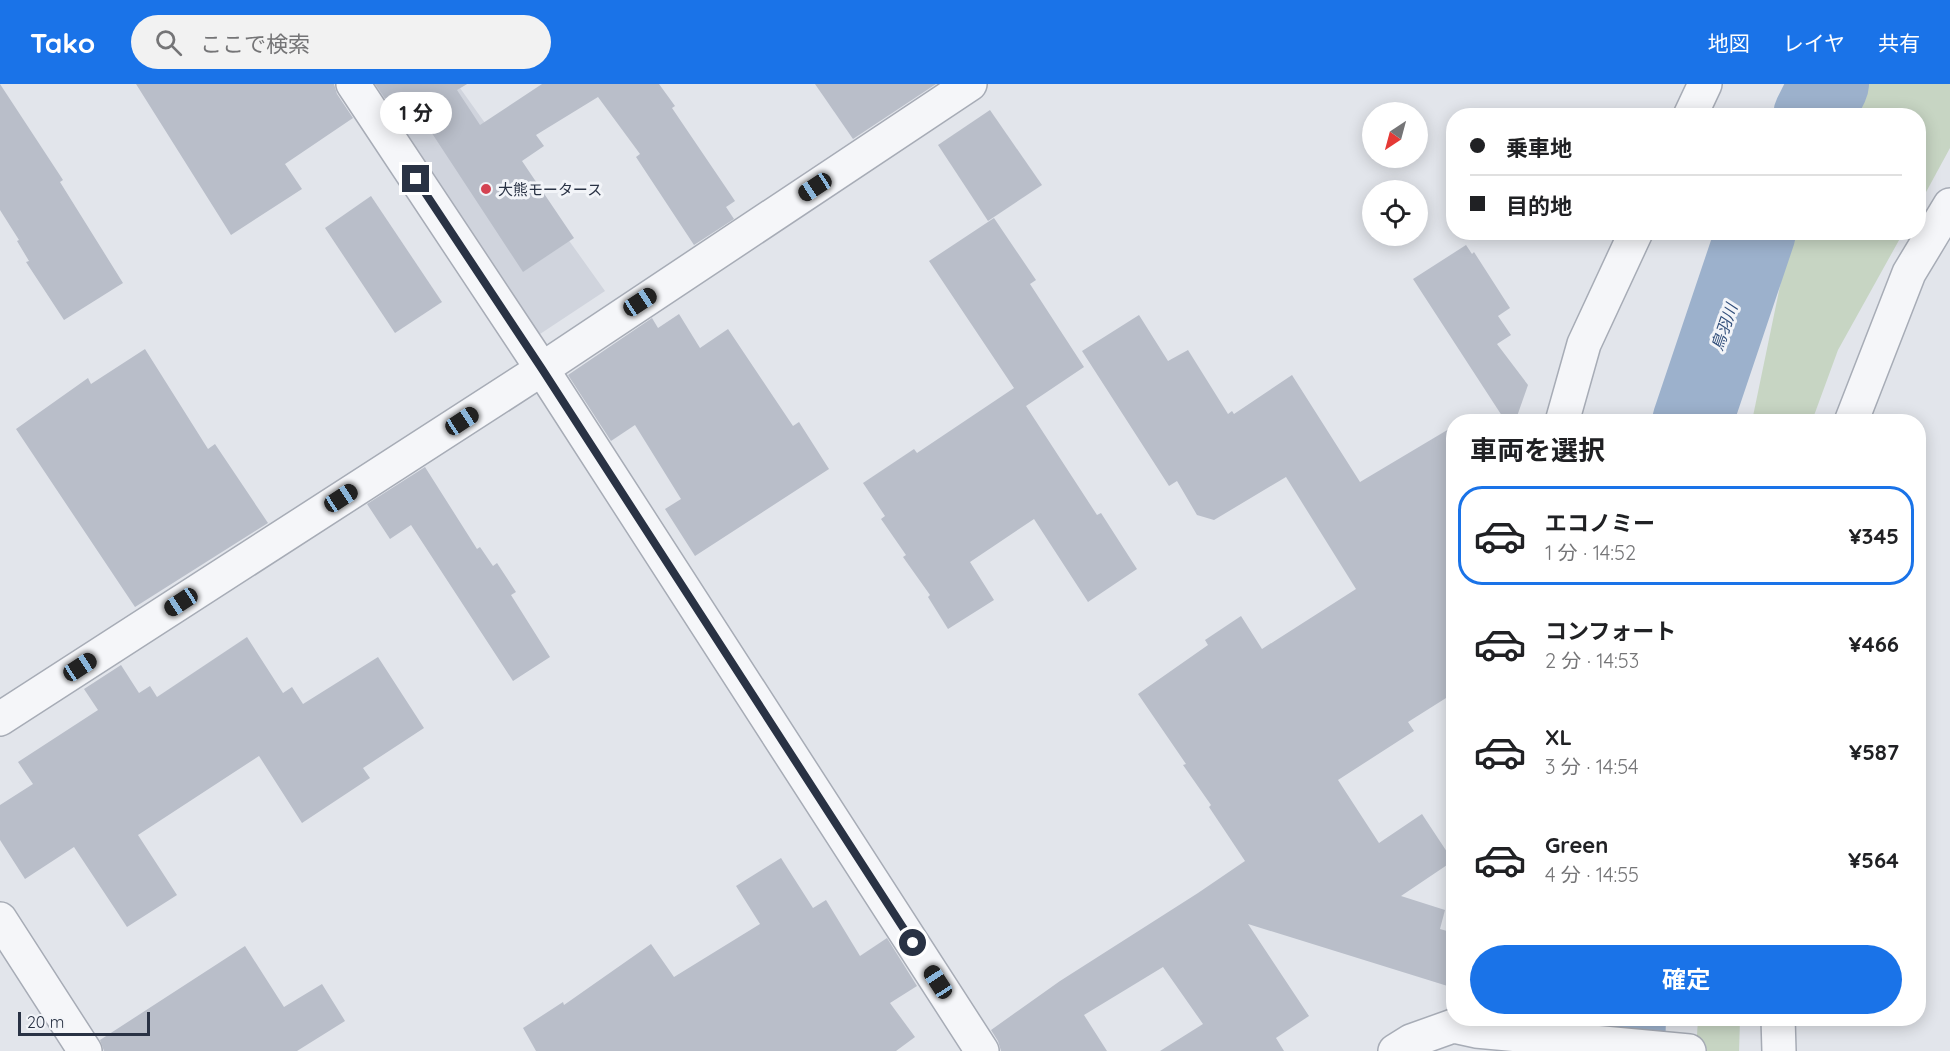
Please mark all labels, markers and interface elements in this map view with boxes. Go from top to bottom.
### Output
search box [131,15,551,69]
text: Tako [30,25,95,60]
icon: search [152,26,185,59]
text: ここで検索 [200,30,310,58]
text: 地図 [1708,30,1750,56]
text: レイヤ [1783,30,1845,56]
text: 共有 [1878,30,1920,56]
callout: 1 分 [380,92,452,134]
text: 1 分 [399,100,433,125]
north arrow [1362,102,1428,168]
map controls [1362,102,1428,246]
text: 乗車地 [1506,134,1572,162]
route end [402,165,429,192]
car [795,170,835,204]
place label: 大熊モータース [498,180,602,199]
button: locate [1362,180,1428,246]
marker: 大熊モータース [479,182,493,196]
text: 目的地 [1506,192,1572,220]
car [620,285,660,319]
water label: 鳥羽川 [1707,299,1742,353]
car [442,404,482,438]
text: 車両を選択 [1470,433,1605,467]
car [321,481,361,515]
icon: car [1473,509,1527,563]
text: エコノミー [1545,509,1655,537]
text: ¥345 [1848,522,1899,550]
text: 1 分 · 14:52 [1545,540,1636,565]
car [161,585,201,619]
icon: car [1473,617,1527,671]
text: コンフォート [1545,617,1676,645]
text: ¥466 [1849,630,1899,658]
text: 2 分 · 14:53 [1545,648,1639,673]
car [60,650,100,684]
text: XL [1545,723,1572,751]
icon: car [1473,725,1527,779]
text: ¥587 [1849,738,1899,766]
text: 3 分 · 14:54 [1545,754,1639,779]
text: Green [1545,831,1608,859]
icon: car [1473,833,1527,887]
text: ¥564 [1848,846,1899,874]
text: 4 分 · 14:55 [1545,862,1639,887]
route start [899,929,926,956]
button: 確定 [1470,945,1902,1014]
car [921,962,955,1002]
scale bar [18,1009,150,1036]
text: 20 m [27,1012,64,1032]

